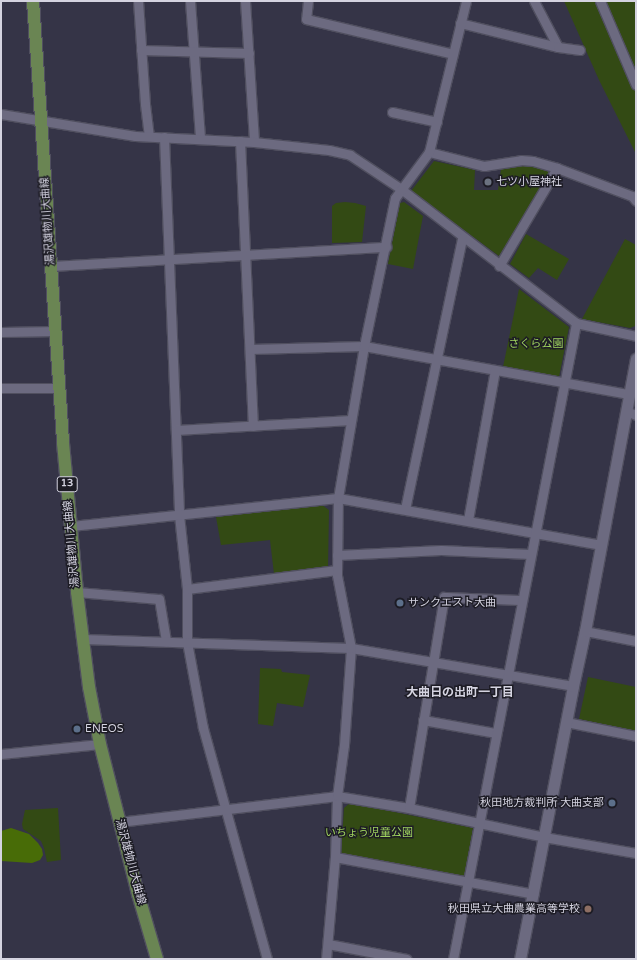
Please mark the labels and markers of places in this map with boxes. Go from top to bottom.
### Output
place label: 七ツ小屋神社 [496,175,562,189]
marker: 七ツ小屋神社 [483,177,493,187]
place label: サンクエスト大曲 [408,596,496,610]
marker: サンクエスト大曲 [395,598,405,608]
place label: ENEOS [85,722,123,736]
marker: ENEOS [72,724,82,734]
place label: 秋田地方裁判所 大曲支部 [480,796,604,810]
marker: 秋田地方裁判所 大曲支部 [607,798,617,808]
place label: 秋田県立大曲農業高等学校 [448,902,580,916]
marker: 秋田県立大曲農業高等学校 [583,904,593,914]

